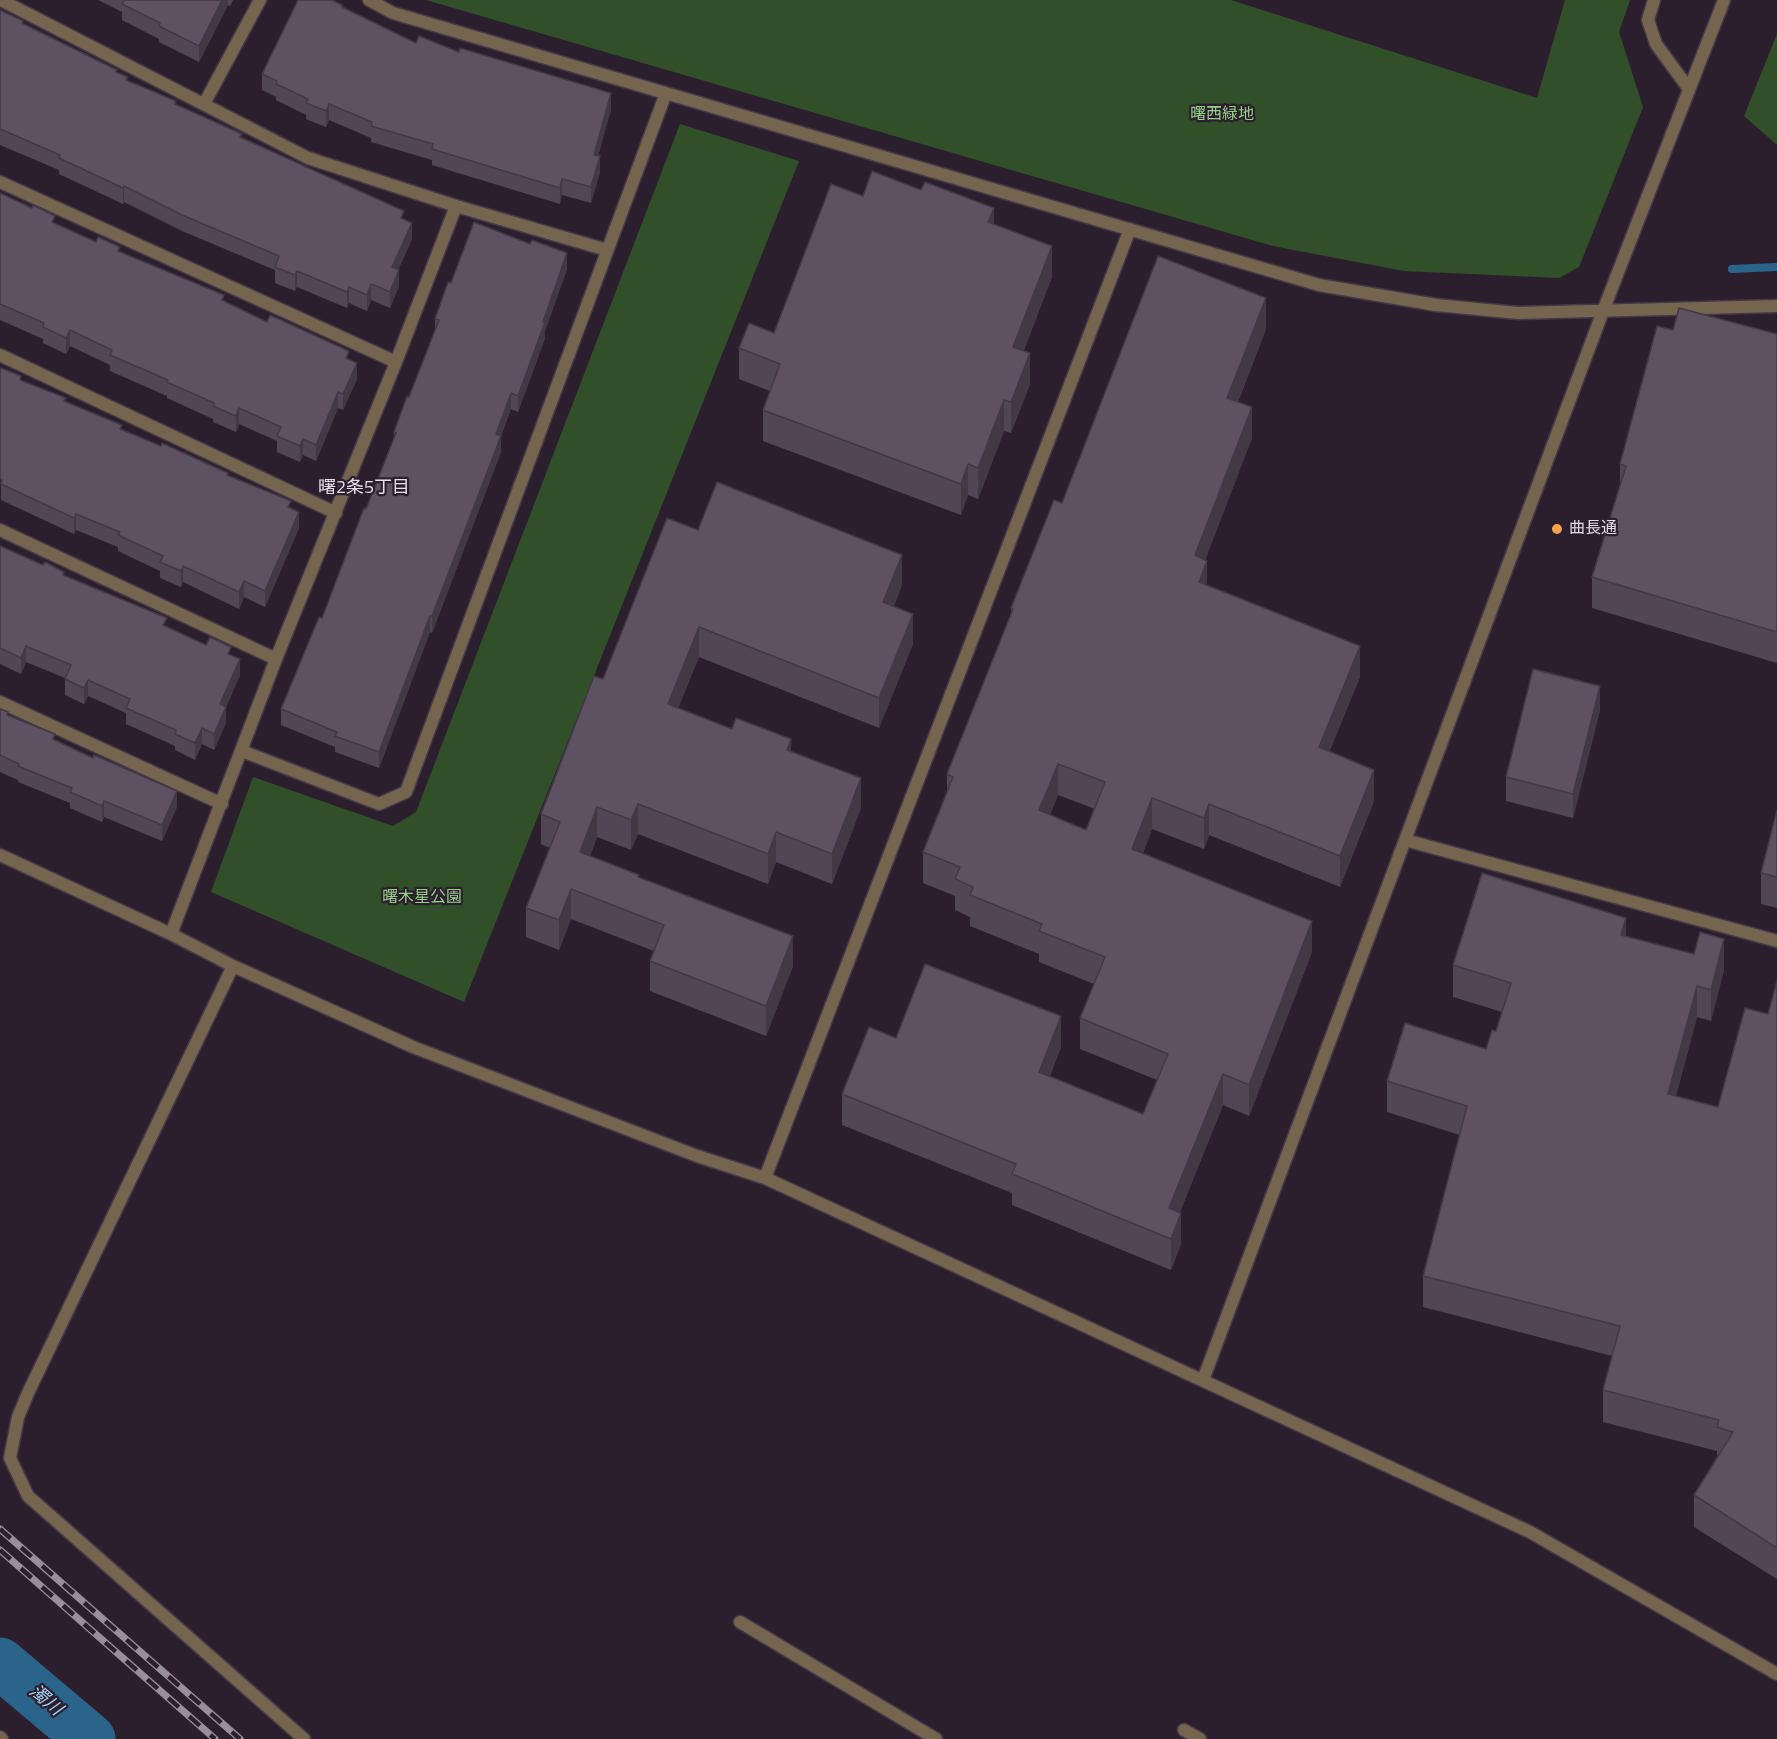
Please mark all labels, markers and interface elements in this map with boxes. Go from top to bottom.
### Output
park label: 曙西緑地 [1190,105,1254,125]
district label: 曙2条5丁目 [318,478,410,500]
place label: 曲長通 [1569,519,1617,539]
marker: 曲長通 [1550,522,1564,536]
park label: 曙木星公園 [382,888,462,908]
water label: 濁川 [24,1681,66,1721]

